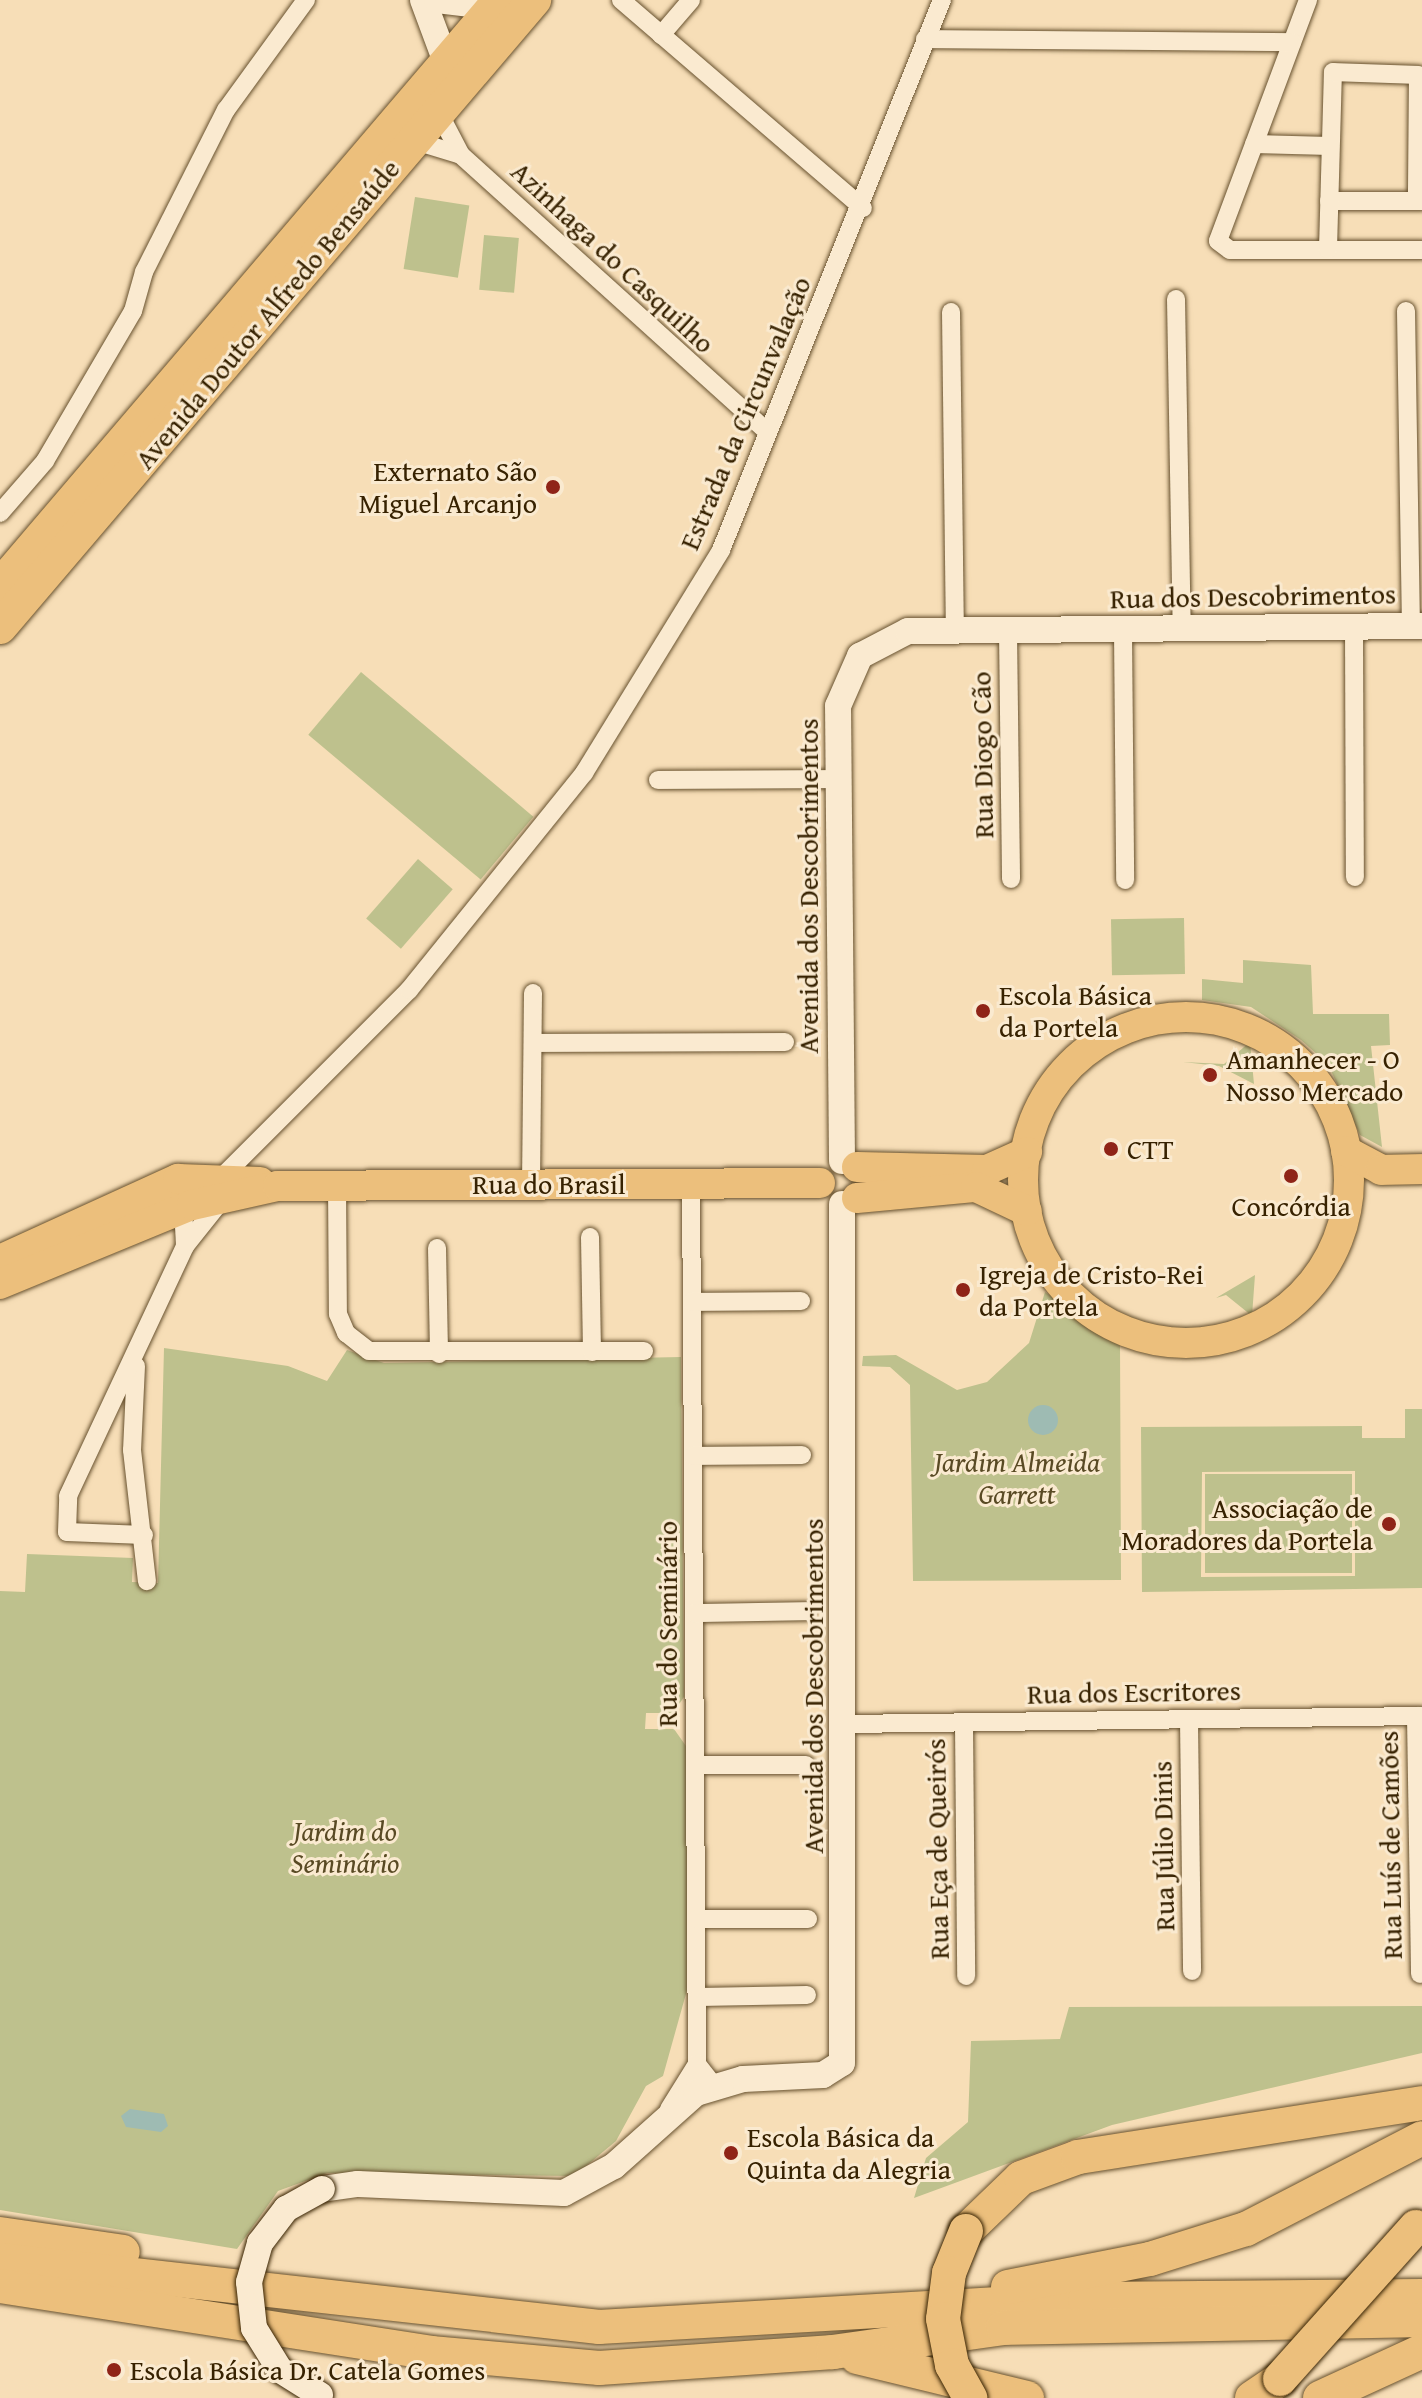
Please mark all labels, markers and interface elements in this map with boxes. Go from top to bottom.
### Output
street label: Avenida Doutor Alfredo Bensaúde [127,152,407,476]
street label: Azinhaga do Casquilho [504,154,722,360]
street label: Estrada da Circunvalação [672,271,818,555]
place label: Externato São Miguel Arcanjo [359,454,537,520]
marker: Externato São Miguel Arcanjo [544,478,562,496]
street label: Rua dos Descobrimentos [1110,577,1396,615]
street label: Rua Diogo Cão [964,671,1000,839]
street label: Avenida dos Descobrimentos [791,718,825,1054]
place label: Escola Básica da Portela [999,978,1152,1044]
marker: Escola Básica da Portela [974,1002,992,1020]
place label: Amanhecer - O Nosso Mercado [1226,1042,1403,1108]
marker: Amanhecer - O Nosso Mercado [1201,1066,1219,1084]
place label: CTT [1127,1132,1174,1166]
marker: CTT [1102,1140,1120,1158]
street label: Rua do Brasil [472,1167,626,1201]
marker: Concórdia [1282,1167,1300,1185]
place label: Concórdia [1231,1189,1351,1223]
place label: Igreja de Cristo-Rei da Portela [979,1257,1204,1323]
marker: Igreja de Cristo-Rei da Portela [954,1281,972,1299]
park label: Jardim Almeida Garrett [934,1445,1100,1511]
place label: Associação de Moradores da Portela [1121,1491,1373,1557]
marker: Associação de Moradores da Portela [1380,1515,1398,1533]
street label: Avenida dos Descobrimentos [796,1518,830,1854]
street label: Rua do Seminário [650,1521,684,1727]
street label: Rua dos Escritores [1027,1673,1241,1711]
street label: Rua Luís de Camões [1371,1730,1409,1960]
street label: Rua Eça de Queirós [918,1738,956,1960]
street label: Rua Júlio Dinis [1145,1761,1181,1931]
park label: Jardim do Seminário [291,1814,399,1880]
place label: Escola Básica da Quinta da Alegria [747,2120,951,2186]
marker: Escola Básica da Quinta da Alegria [722,2144,740,2162]
place label: Escola Básica Dr. Catela Gomes [130,2353,485,2387]
marker: Escola Básica Dr. Catela Gomes [105,2361,123,2379]

